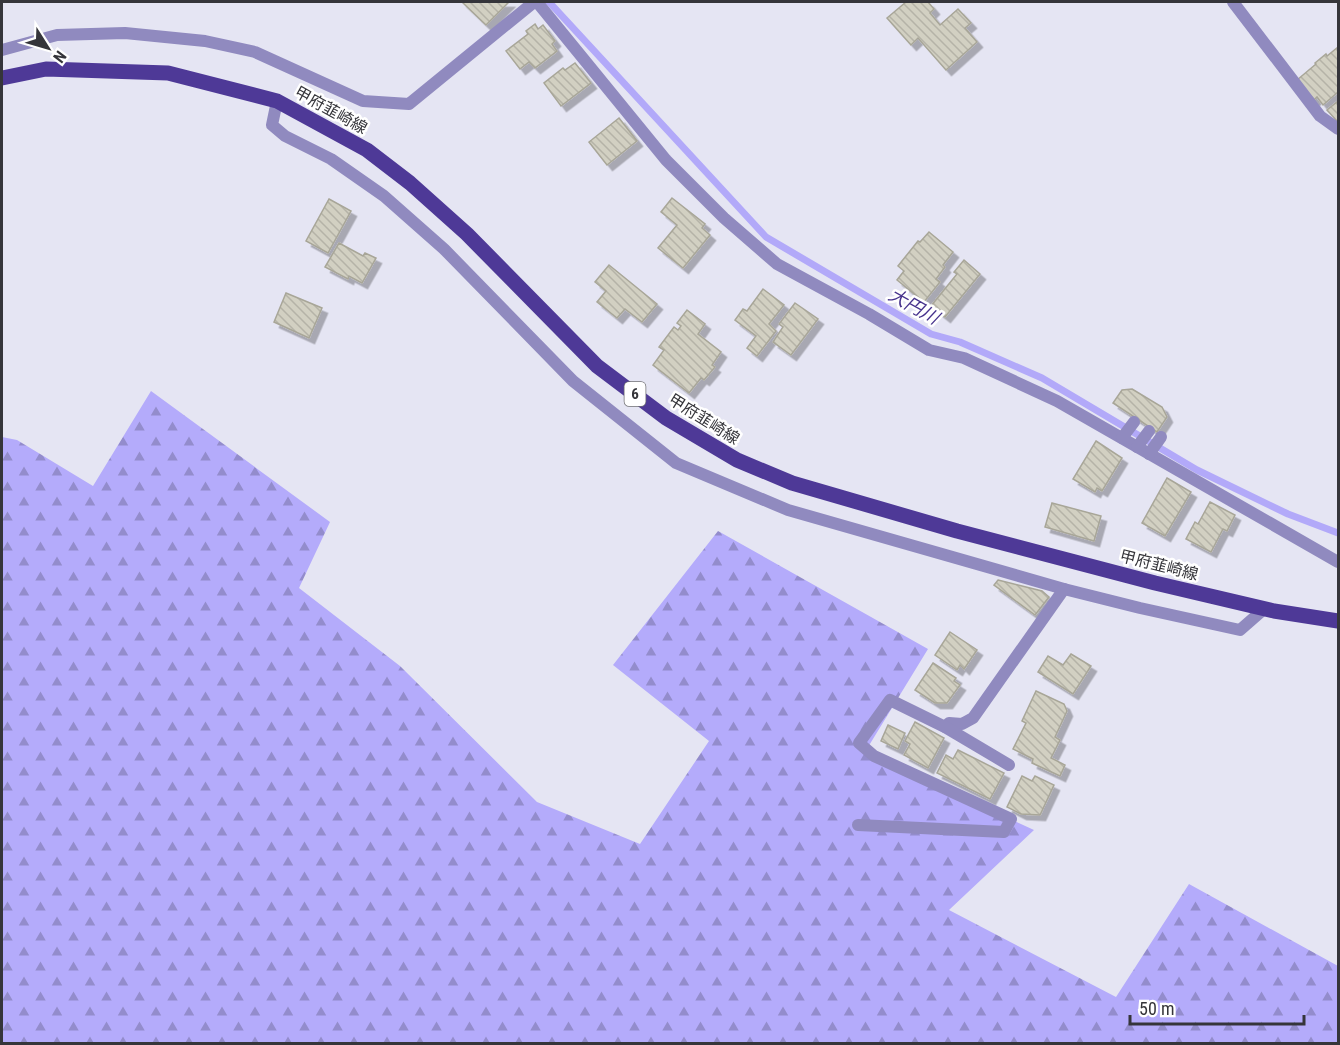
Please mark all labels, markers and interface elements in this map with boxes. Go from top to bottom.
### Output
north arrow [18,18,78,78]
text: N [49,47,70,66]
street label: 甲府韮崎線 [291,82,371,138]
water label: 大円川 [885,284,944,329]
road number: 6 [624,382,646,406]
street label: 甲府韮崎線 [665,390,743,448]
street label: 甲府韮崎線 [1118,546,1200,584]
scale bar [1130,988,1304,1026]
text: 50 m [1139,998,1174,1019]

